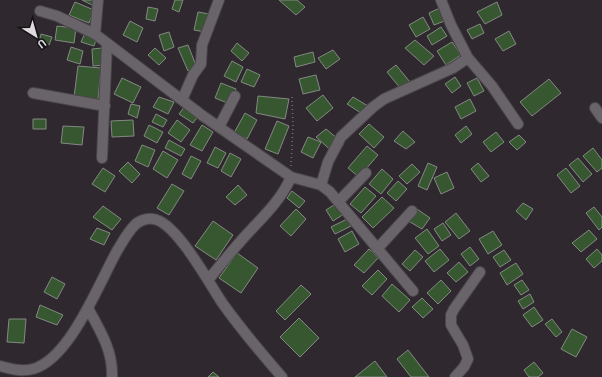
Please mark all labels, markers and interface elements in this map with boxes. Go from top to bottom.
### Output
north arrow [16,16,56,56]
text: U [35,36,49,51]

